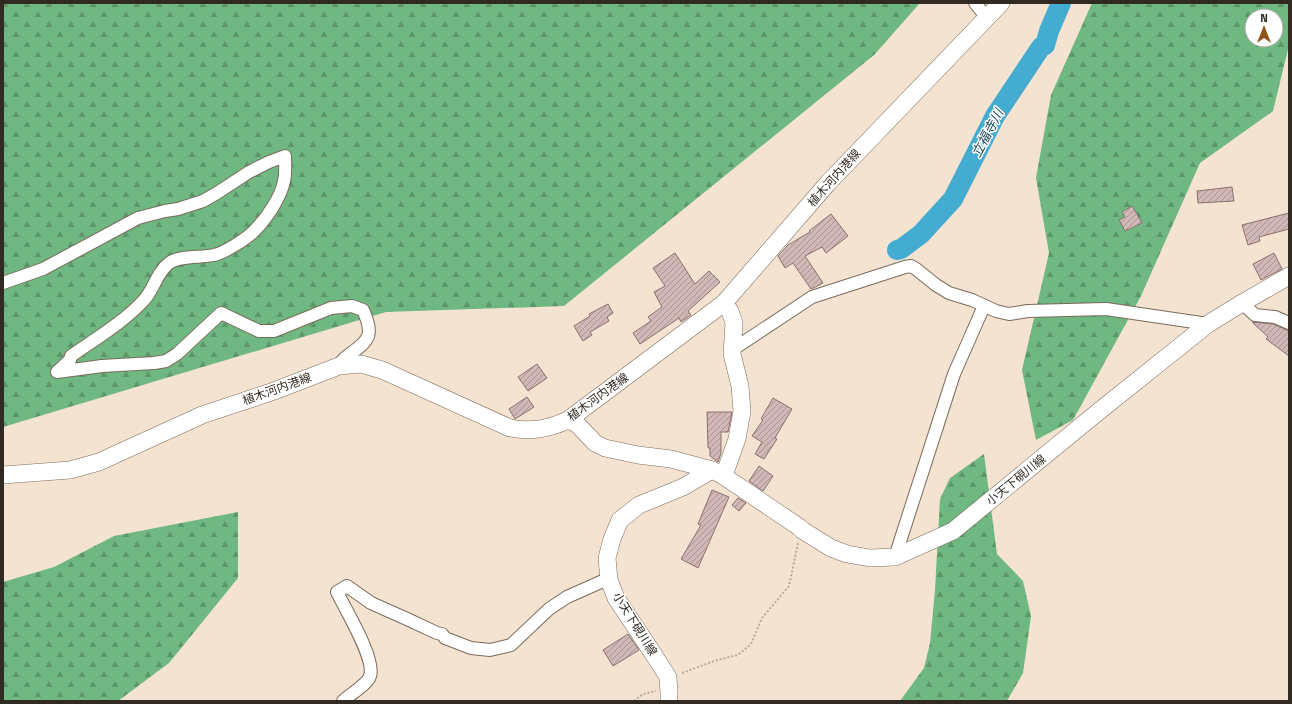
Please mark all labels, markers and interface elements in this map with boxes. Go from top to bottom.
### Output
north arrow [1244,8,1284,48]
text: N [1260,10,1268,26]
water label: 立福寺川 [966,104,1009,161]
street label: 植木河内港線 [802,145,865,211]
street label: 植木河内港線 [240,367,314,410]
street label: 植木河内港線 [563,368,632,425]
street label: 小天下硯川線 [982,450,1050,510]
street label: 小天下硯川線 [608,588,663,659]

